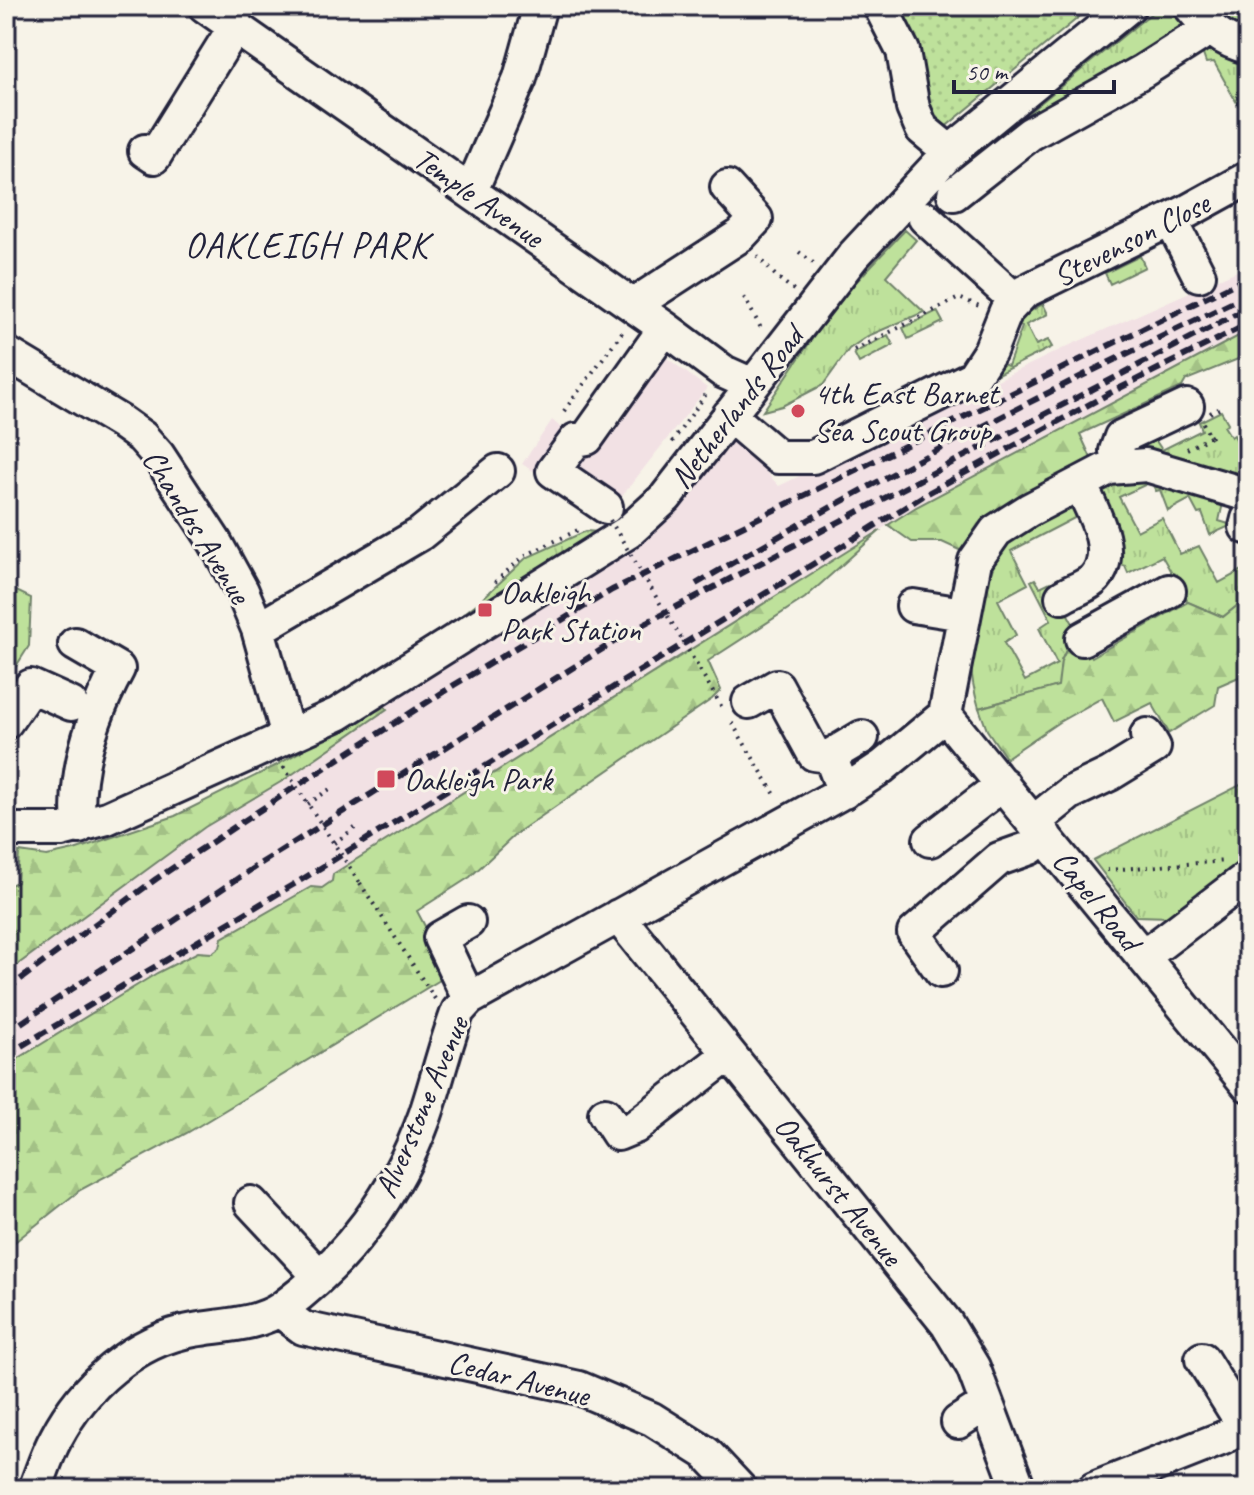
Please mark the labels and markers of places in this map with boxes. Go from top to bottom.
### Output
place label: 4th East Barnet Sea Scout Group [814,373,1001,451]
marker: 4th East Barnet Sea Scout Group [789,402,807,420]
place label: Oakleigh Park Station [501,572,641,650]
marker: Oakleigh Park Station [476,601,494,619]
place label: Oakleigh Park [404,759,554,800]
marker: Oakleigh Park [375,768,397,790]

